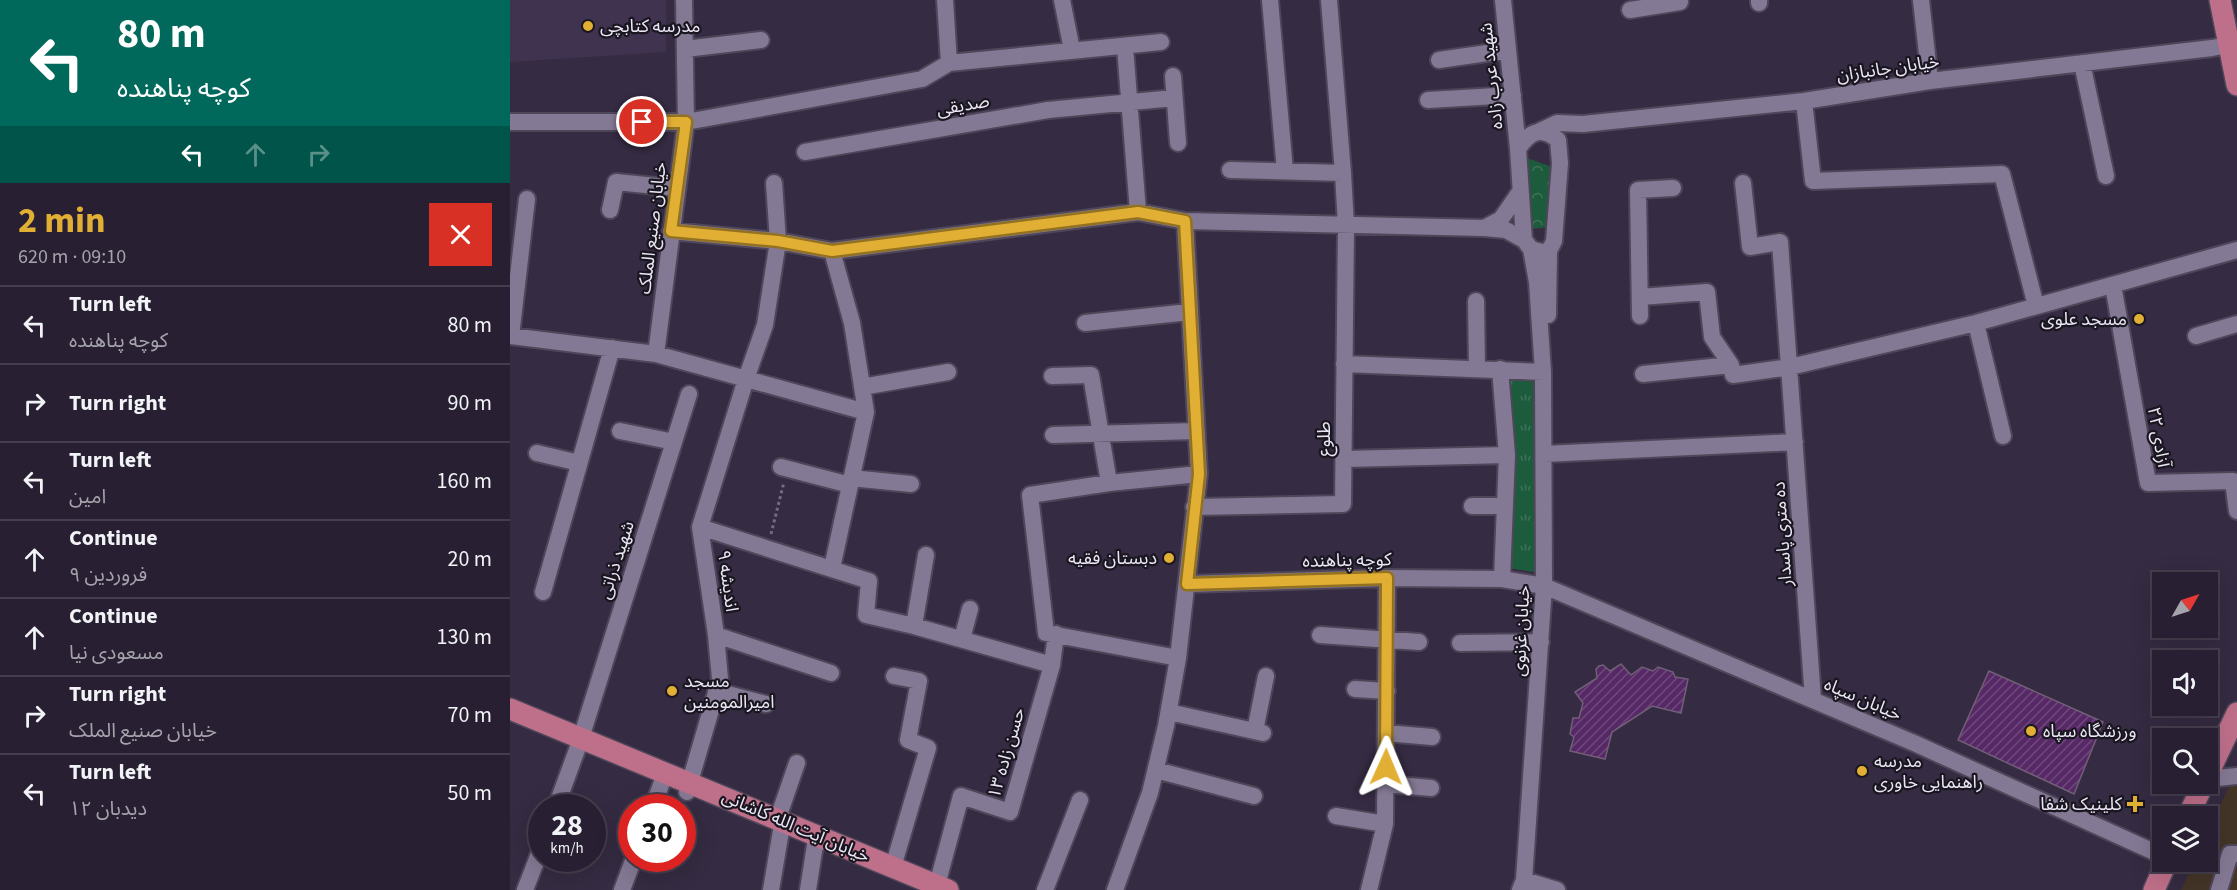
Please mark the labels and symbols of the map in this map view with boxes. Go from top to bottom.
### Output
place label: مدرسه کتابچی [600,14,700,39]
marker: مدرسه کتابچی [581,19,595,33]
street label: شهید عرب زاده [1473,21,1510,131]
street label: خیابان جانبازان [1835,49,1941,88]
street label: صدیقی [935,89,992,122]
pin [616,96,667,147]
street label: خیابان صنیع الملک [632,160,674,296]
place label: مسجد علوی [2041,307,2127,332]
marker: مسجد علوی [2132,312,2146,326]
street label: آزادی ۲۲ [2141,405,2176,470]
street label: طلوع [1312,421,1338,457]
street label: ده متری پاسدار [1766,481,1799,588]
street label: شهید ذراتی [592,518,641,602]
place label: دبستان فقیه [1068,546,1157,571]
street label: کوچه پناهنده [1302,547,1392,574]
street label: اندیشه ۹ [711,549,744,614]
marker: دبستان فقیه [1162,551,1176,565]
north arrow [2152,572,2218,638]
street label: خیابان غزنوی [1507,585,1536,677]
place label: مسجد امیرالمومنین [684,669,774,715]
street label: خیابان سپاه [1820,672,1905,727]
marker: مسجد امیرالمومنین [665,684,679,698]
street label: حسن زاده ۱۳ [982,705,1031,801]
place label: ورزشگاه سپاه [2043,719,2136,744]
marker: ورزشگاه سپاه [2024,724,2038,738]
position arrow [1354,735,1418,799]
place label: مدرسه راهنمایی خاوری [1874,749,1983,795]
marker: مدرسه راهنمایی خاوری [1855,764,1869,778]
street label: خیابان آیت الله کاشانی [718,784,874,869]
place label: کلینیک شفا [2040,792,2123,817]
speed limit sign: 30 [618,794,696,872]
marker: کلینیک شفا [2126,795,2144,813]

